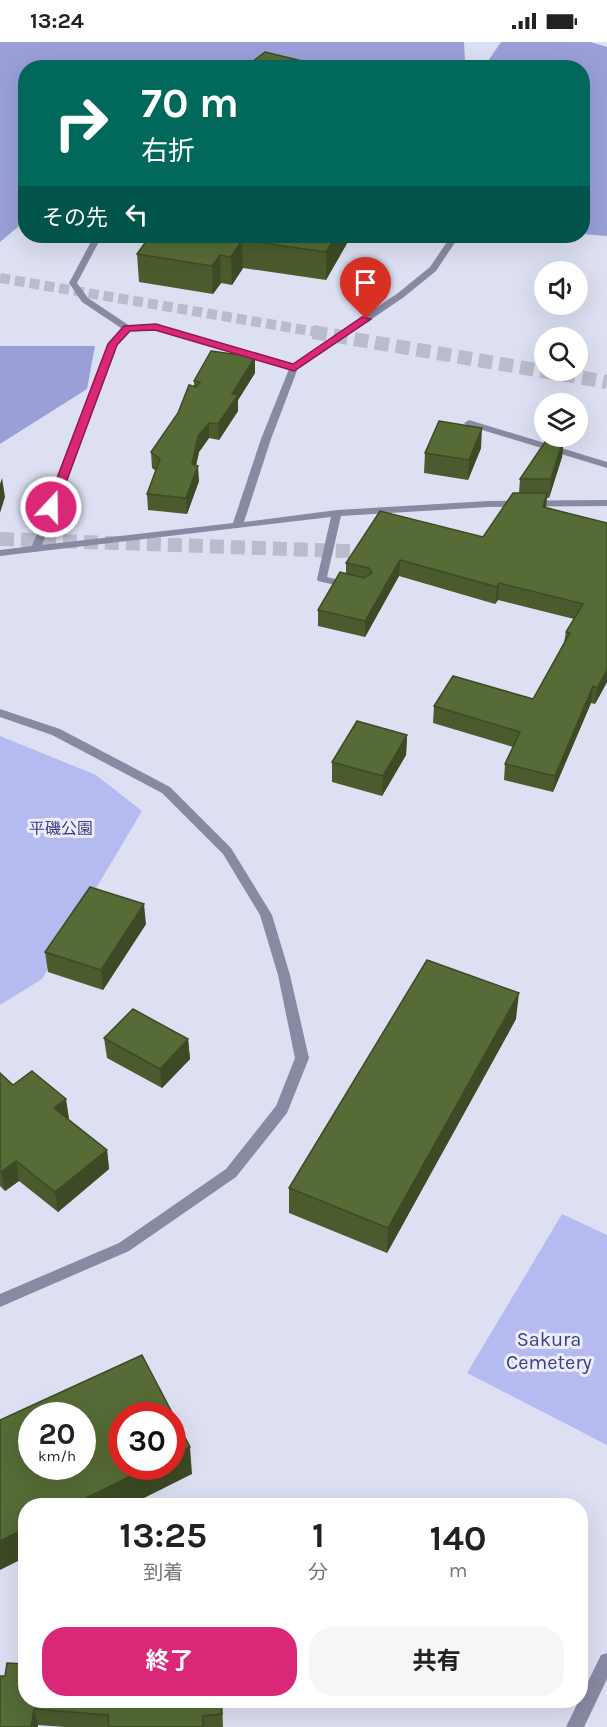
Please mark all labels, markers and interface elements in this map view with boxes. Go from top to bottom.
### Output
text: 13:24 [30,8,84,34]
text: 70 m [141,78,239,128]
icon: right [42,84,120,162]
text: 右折 [141,135,195,167]
icon: left [120,198,153,231]
text: その先 [42,205,108,231]
pin [340,257,391,319]
map controls [534,261,588,447]
button: sound [534,261,588,315]
icon: arrive [349,266,382,299]
button: search [534,327,588,381]
button: layers [534,393,588,447]
position arrow [19,475,83,539]
park label: 平磯公園 [29,819,93,838]
park label: Sakura Cemetery [506,1328,592,1374]
speed limit sign: 30 [108,1402,186,1480]
text: 20 [38,1416,76,1452]
text: km/h [38,1447,76,1465]
text: 13:25 [119,1514,207,1556]
text: 1 [312,1514,325,1556]
text: 140 [430,1517,487,1559]
text: m [449,1559,467,1582]
text: 到着 [143,1561,183,1584]
text: 分 [308,1561,328,1584]
button: 終了 [42,1627,297,1696]
button: 共有 [309,1627,564,1696]

